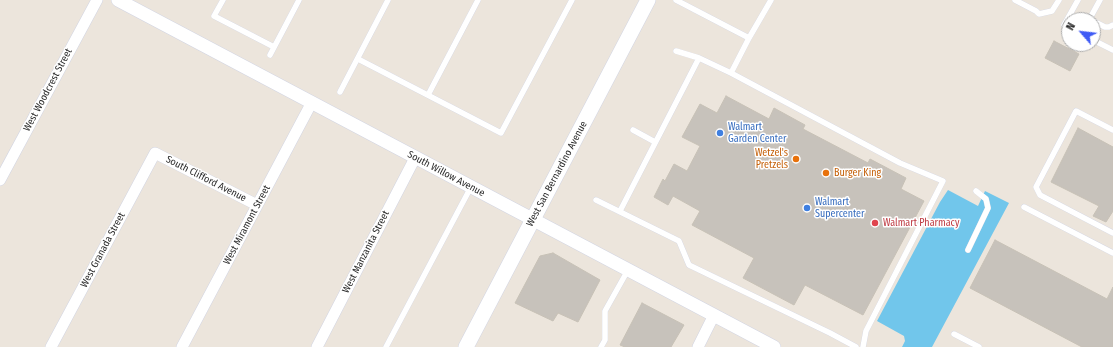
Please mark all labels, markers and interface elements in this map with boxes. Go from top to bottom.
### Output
north arrow [1061,12,1101,52]
text: N [1064,21,1078,33]
street label: West Woodcrest Street [21,46,75,134]
street label: West San Bernardino Avenue [524,119,590,229]
place label: Walmart Garden Center [728,121,786,144]
marker: Walmart Garden Center [715,128,725,138]
place label: Wetzel's Pretzels [755,147,788,170]
street label: South Willow Avenue [405,149,487,199]
street label: South Clifford Avenue [164,154,248,204]
marker: Wetzel's Pretzels [791,154,801,164]
place label: Burger King [834,167,881,179]
marker: Burger King [821,168,831,178]
street label: West Miramont Street [221,183,273,267]
place label: Walmart Supercenter [815,196,865,220]
marker: Walmart Supercenter [802,203,812,213]
street label: West Manzanita Street [340,209,392,295]
street label: West Granada Street [78,210,128,290]
place label: Walmart Pharmacy [883,217,959,229]
marker: Walmart Pharmacy [870,218,880,228]

